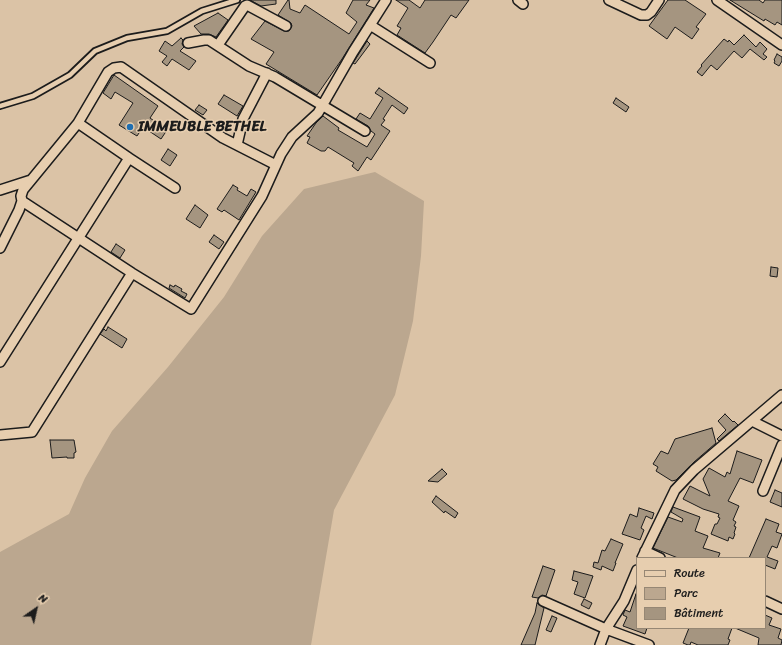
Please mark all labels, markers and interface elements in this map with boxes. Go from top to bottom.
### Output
place label: IMMEUBLE BETHEL [138,118,266,136]
marker: IMMEUBLE BETHEL [125,122,135,132]
legend [636,557,766,629]
text: Route [674,562,705,584]
text: Parc [674,582,698,604]
north arrow [16,589,56,629]
text: N [35,589,51,609]
text: Bâtiment [674,602,723,624]

